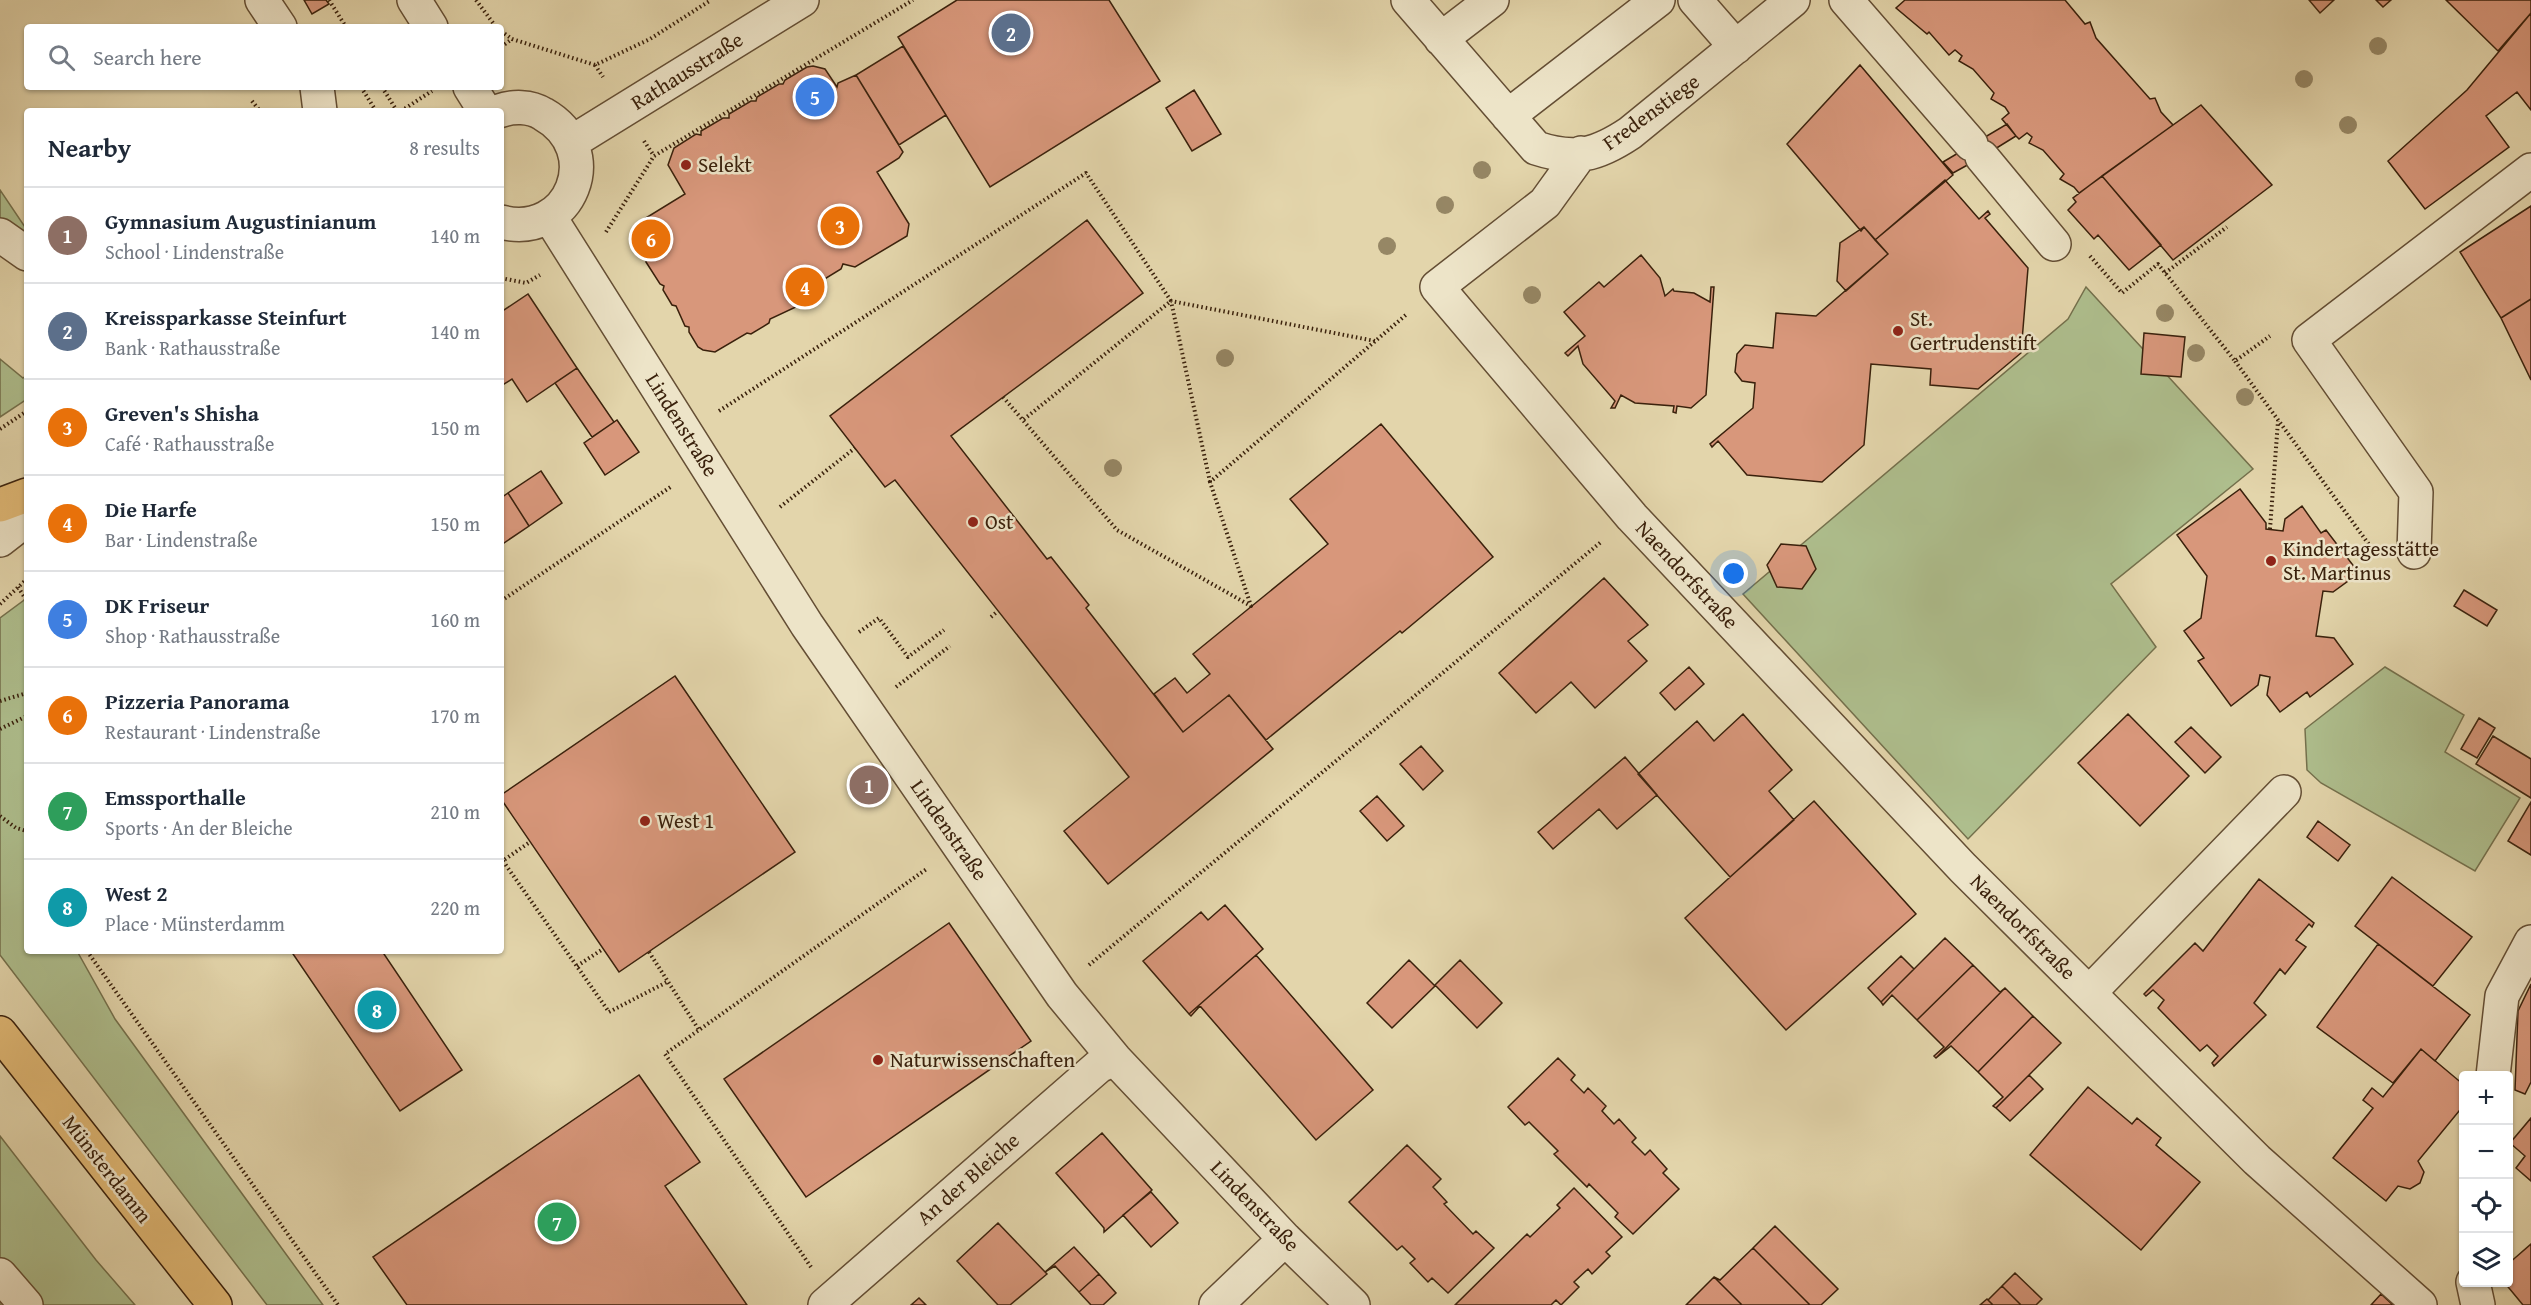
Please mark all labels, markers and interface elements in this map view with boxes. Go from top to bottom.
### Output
pin: 2 [992,10,1030,56]
search box [24,24,504,90]
street label: Rathausstraße [625,24,749,117]
icon: search [45,41,78,74]
text: Search here [93,41,202,73]
street label: Fredenstiege [1596,66,1706,157]
pin: 5 [796,74,834,120]
text: Nearby [48,128,131,167]
text: 8 results [409,133,480,162]
place label: Selekt [698,149,753,180]
marker: Selekt [679,158,693,172]
pin: 3 [820,204,860,248]
text: Gymnasium Augustinianum [105,205,376,237]
pin: 6 [632,216,670,262]
text: 1 [62,221,73,250]
text: 140 m [430,221,480,250]
text: School · Lindenstraße [105,237,284,266]
pin: 4 [786,264,824,310]
text: Kreissparkasse Steinfurt [105,301,347,333]
place label: St. Gertrudenstift [1910,303,2038,358]
text: 2 [62,317,73,346]
text: 140 m [430,317,480,346]
marker: St. Gertrudenstift [1891,324,1905,338]
text: Bank · Rathausstraße [105,333,280,362]
street label: Lindenstraße [638,367,727,483]
text: Greven's Shisha [105,397,259,429]
text: 3 [62,413,73,442]
text: 150 m [430,413,480,442]
text: Café · Rathausstraße [105,429,274,458]
text: Die Harfe [105,493,197,525]
place label: Ost [985,506,1014,537]
text: 4 [62,509,73,538]
text: 150 m [430,509,480,538]
street label: Naendorfstraße [1629,513,1746,636]
marker: Ost [966,515,980,529]
text: Bar · Lindenstraße [105,525,258,554]
place label: Kindertagesstätte St. Martinus [2283,533,2439,588]
marker: Kindertagesstätte St. Martinus [2264,554,2278,568]
your location [1719,559,1748,588]
text: DK Friseur [105,589,209,621]
text: 5 [62,605,73,634]
text: 160 m [430,605,480,634]
text: Shop · Rathausstraße [105,621,280,650]
text: Pizzeria Panorama [105,685,290,717]
text: 6 [62,701,73,730]
text: 170 m [430,701,480,730]
text: Restaurant · Lindenstraße [105,717,321,746]
pin: 1 [850,762,888,808]
street label: Lindenstraße [903,773,996,887]
text: Emssporthalle [105,781,246,813]
text: 7 [62,797,73,826]
text: 210 m [430,797,480,826]
place label: West 1 [657,805,714,836]
text: Sports · An der Bleiche [105,813,293,842]
marker: West 1 [638,814,652,828]
street label: Naendorfstraße [1963,867,2084,987]
text: West 2 [105,877,168,909]
text: 8 [62,893,73,922]
text: 220 m [430,893,480,922]
text: Place · Münsterdamm [105,909,285,938]
pin: 8 [358,988,397,1032]
place label: Naturwissenschaften [890,1044,1075,1075]
marker: Naturwissenschaften [871,1053,885,1067]
map controls [2459,1071,2513,1287]
button: + [2459,1071,2513,1125]
street label: Münsterdamm [55,1108,160,1229]
street label: An der Bleiche [909,1125,1026,1232]
button: − [2459,1125,2513,1179]
street label: Lindenstraße [1204,1153,1307,1259]
button: locate [2459,1179,2513,1233]
pin: 7 [538,1200,576,1244]
button: layers [2459,1233,2513,1287]

